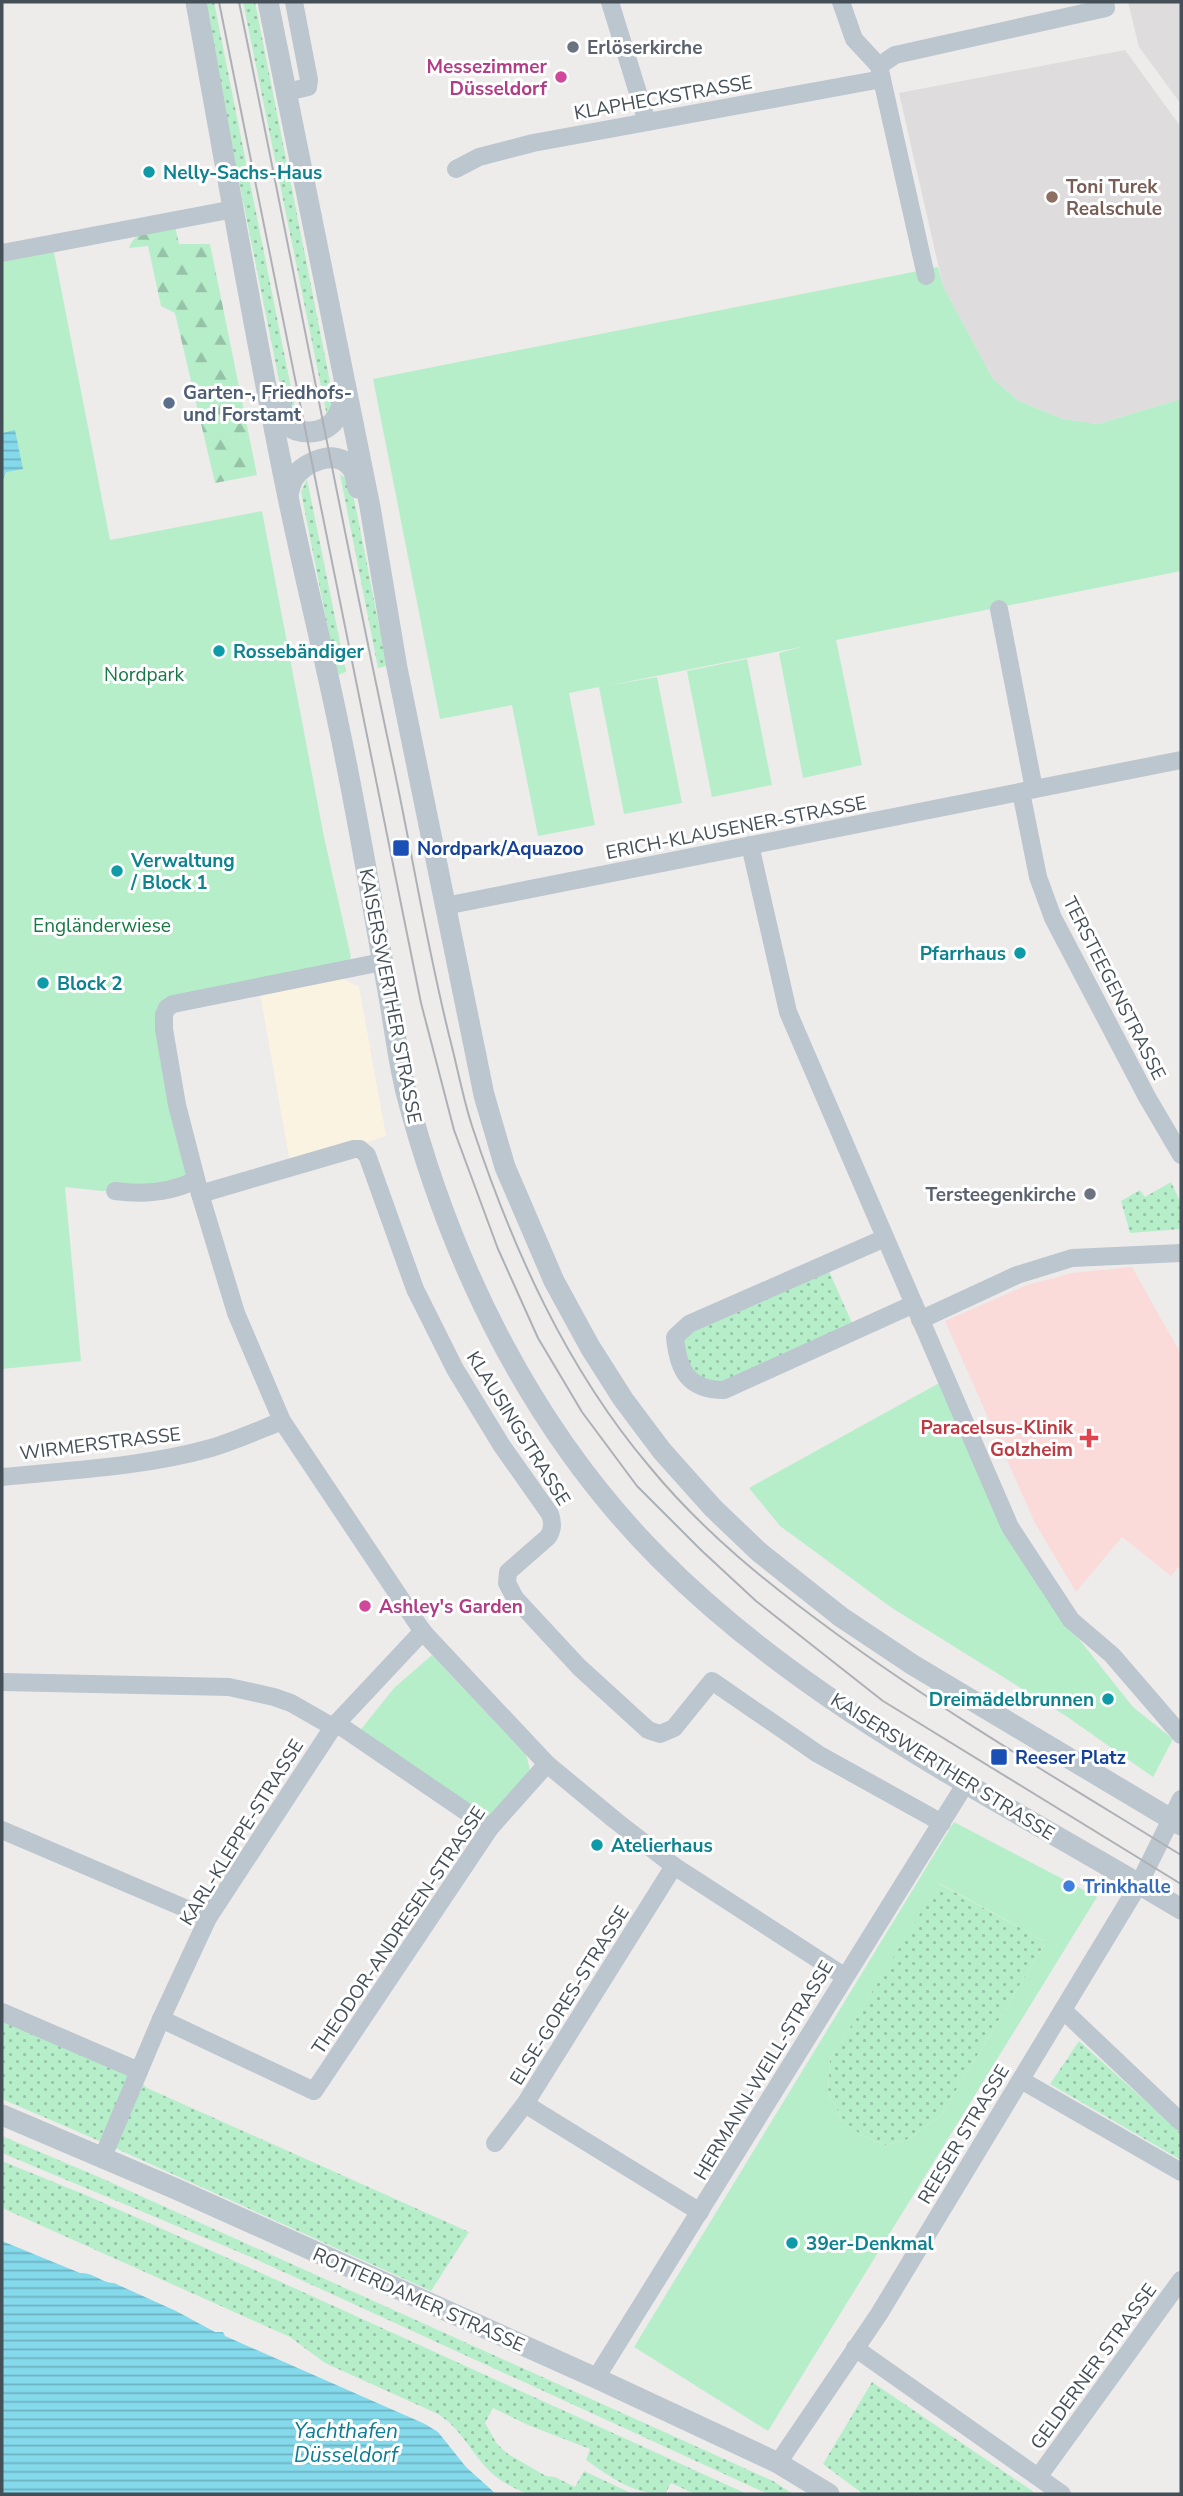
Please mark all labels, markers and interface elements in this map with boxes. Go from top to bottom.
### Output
place label: Erlöserkirche [587,35,702,61]
marker: Erlöserkirche [565,39,581,55]
place label: Messezimmer Düsseldorf [427,54,548,102]
marker: Messezimmer Düsseldorf [553,69,569,85]
street label: KLAPHECKSTRASSE [572,69,754,126]
place label: Nelly-Sachs-Haus [163,160,322,186]
marker: Nelly-Sachs-Haus [141,164,157,180]
place label: Toni Turek Realschule [1066,174,1162,222]
marker: Toni Turek Realschule [1044,189,1060,205]
place label: Garten-, Friedhofs- und Forstamt [183,380,352,428]
marker: Garten-, Friedhofs- und Forstamt [161,395,177,411]
place label: Rossebändiger [233,639,365,665]
marker: Rossebändiger [211,643,227,659]
park label: Nordpark [104,662,184,688]
street label: ERICH-KLAUSENER-STRASSE [604,790,869,866]
place label: Nordpark/Aquazoo [417,836,584,862]
marker: Nordpark/Aquazoo [391,838,411,858]
place label: Verwaltung / Block 1 [130,848,235,896]
marker: Verwaltung / Block 1 [109,863,125,879]
street label: KAISERSWERTHER STRASSE [353,866,428,1126]
street label: TERSTEEGENSTRASSE [1057,892,1172,1085]
park label: Engländerwiese [33,913,171,939]
place label: Pfarrhaus [920,941,1006,967]
marker: Pfarrhaus [1012,945,1028,961]
place label: Block 2 [57,971,123,997]
marker: Block 2 [35,975,51,991]
place label: Tersteegenkirche [925,1182,1076,1208]
marker: Tersteegenkirche [1082,1186,1098,1202]
street label: KLAUSINGSTRASSE [460,1346,576,1511]
place label: Paracelsus-Klinik Golzheim [920,1415,1074,1463]
street label: WIRMERSTRASSE [18,1421,182,1467]
marker: Paracelsus-Klinik Golzheim [1079,1428,1099,1448]
place label: Ashley's Garden [379,1594,523,1620]
marker: Ashley's Garden [357,1598,373,1614]
street label: KAISERSWERTHER STRASSE [826,1687,1059,1847]
place label: Dreimädelbrunnen [929,1687,1094,1713]
marker: Dreimädelbrunnen [1100,1691,1116,1707]
street label: KARL-KLEPPE-STRASSE [174,1734,310,1931]
place label: Reeser Platz [1015,1745,1126,1771]
marker: Reeser Platz [989,1747,1009,1767]
street label: THEODOR-ANDRESEN-STRASSE [306,1801,492,2060]
place label: Atelierhaus [611,1833,713,1859]
marker: Atelierhaus [589,1837,605,1853]
place label: Trinkhalle [1083,1874,1171,1900]
marker: Trinkhalle [1061,1878,1077,1894]
street label: ELSE-GORES-STRASSE [504,1901,636,2090]
street label: HERMANN-WEILL-STRASSE [688,1956,840,2185]
street label: REESER STRASSE [912,2060,1016,2209]
place label: 39er-Denkmal [806,2231,934,2257]
marker: 39er-Denkmal [784,2235,800,2251]
street label: ROTTERDAMER STRASSE [309,2241,529,2358]
street label: GELDERNER STRASSE [1025,2278,1163,2455]
water label: Yachthafen Düsseldorf [294,2417,400,2469]

